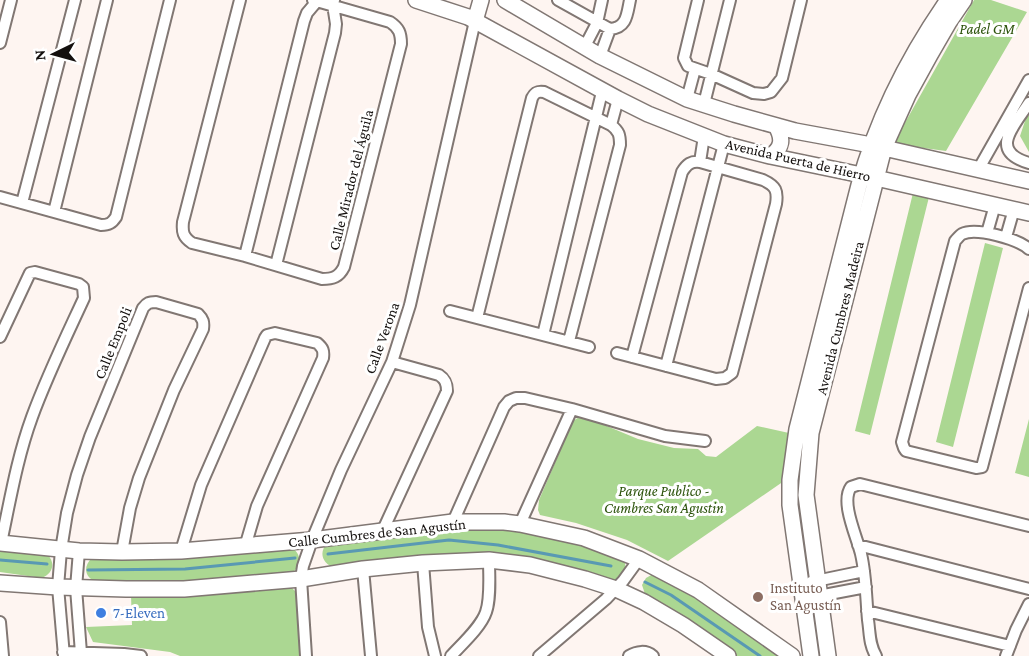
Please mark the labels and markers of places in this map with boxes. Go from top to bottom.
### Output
place label: Instituto San Agustín [770,580,841,614]
marker: Instituto San Agustín [751,590,765,604]
place label: 7-Eleven [113,605,165,621]
marker: 7-Eleven [94,606,108,620]

